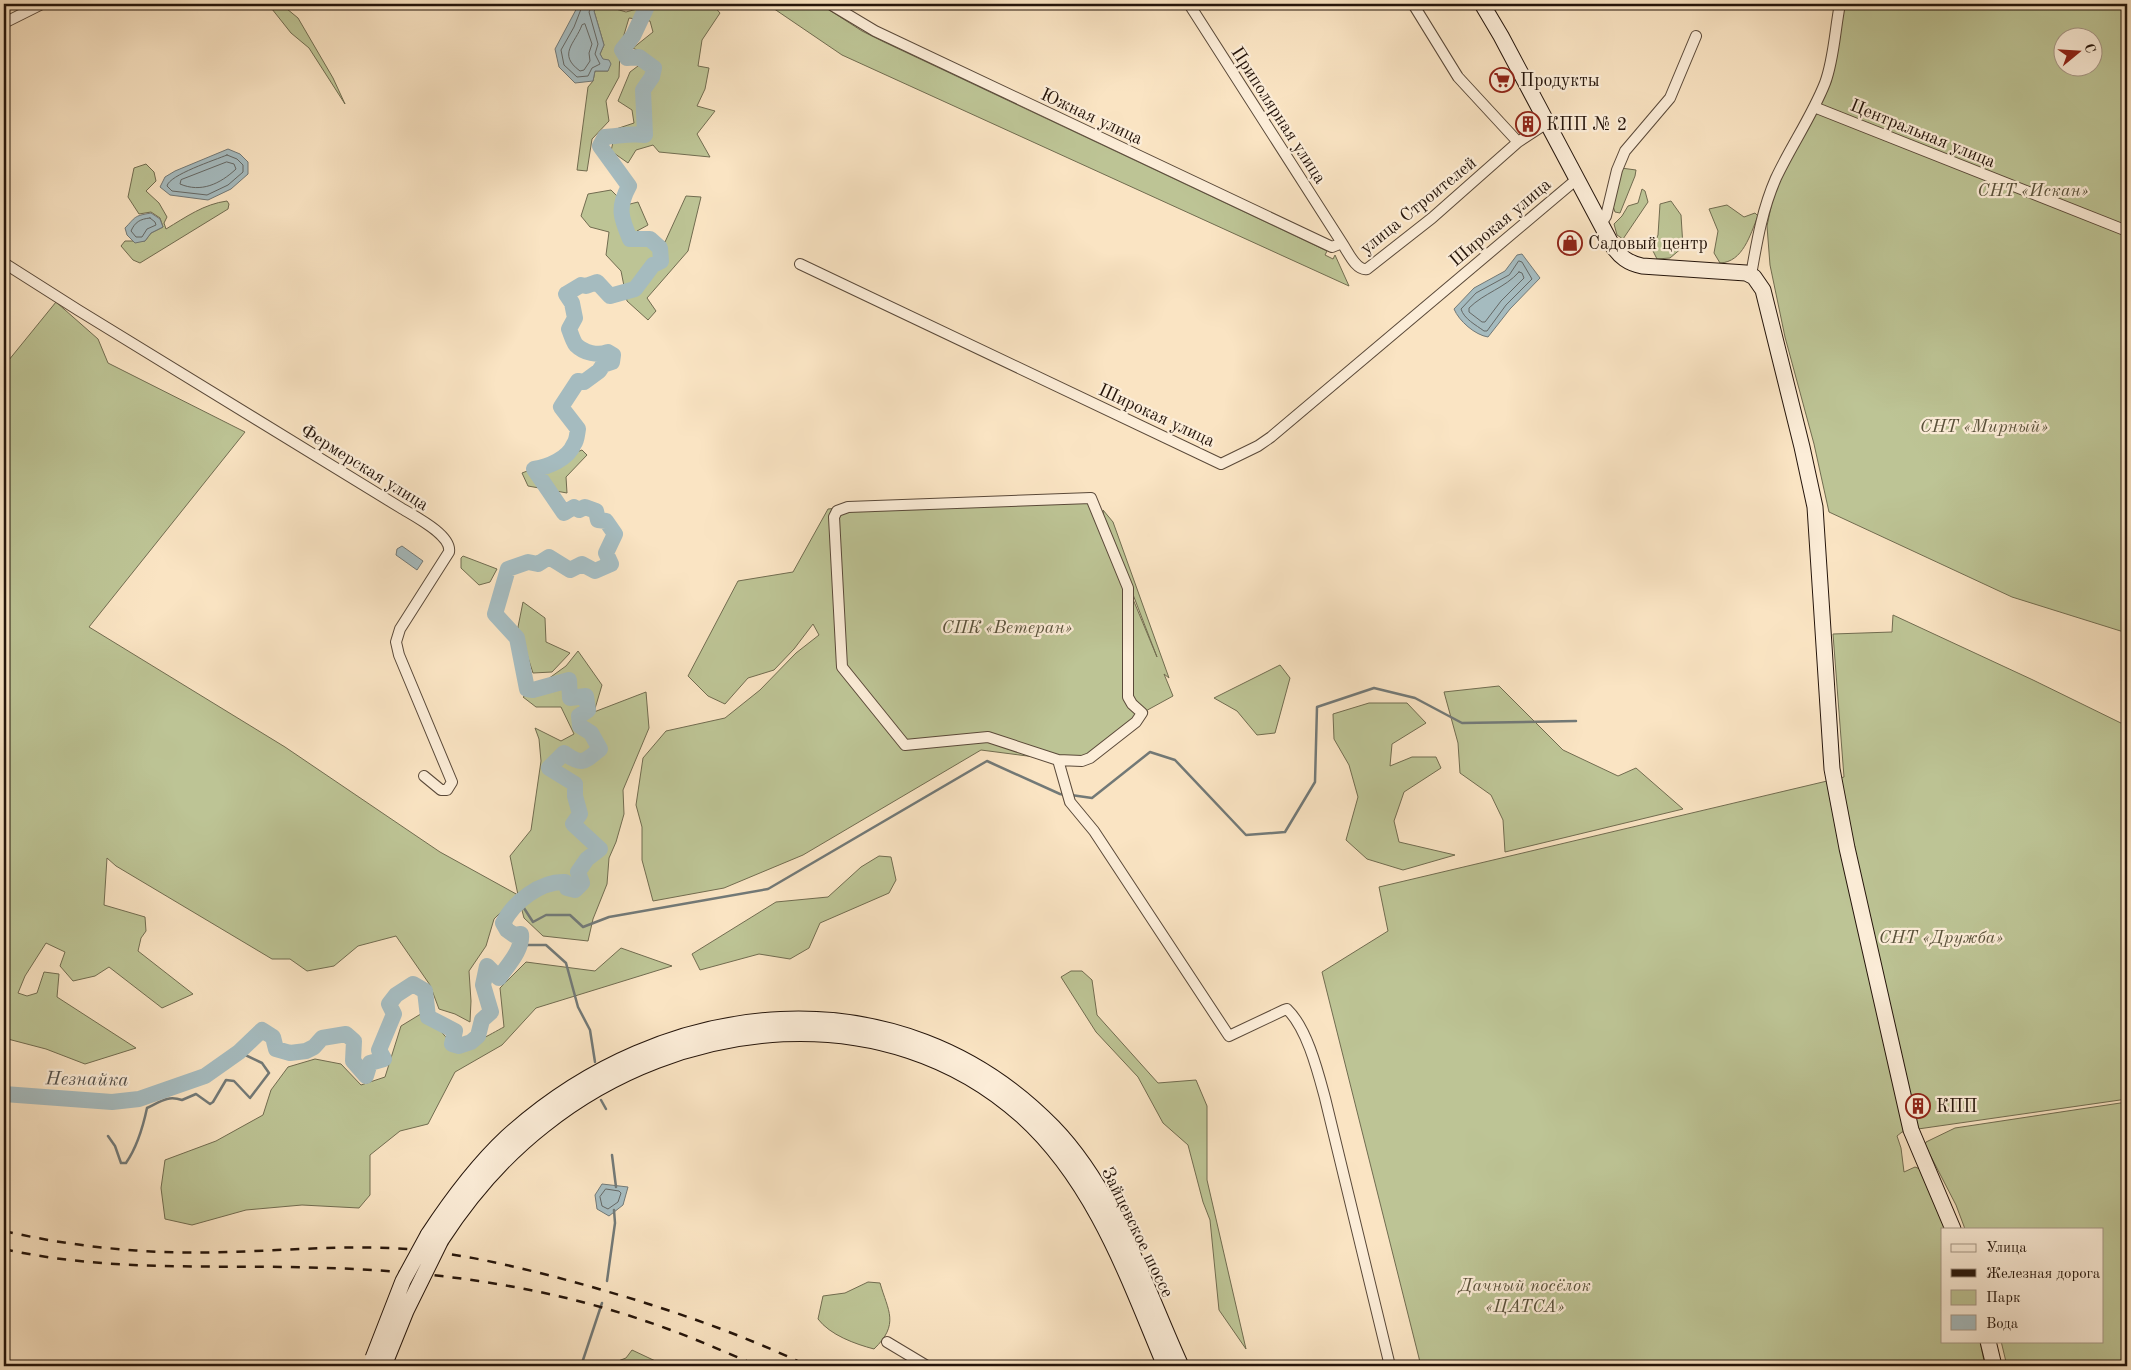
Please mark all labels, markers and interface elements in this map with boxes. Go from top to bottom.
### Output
north arrow [2054,28,2104,78]
text: С [2081,42,2097,55]
street label: Приполярная улица [1227,44,1329,187]
supermarket icon: Продукты [1489,67,1515,93]
place label: Продукты [1520,72,1600,90]
street label: Южная улица [1038,85,1145,148]
street label: Центральная улица [1847,97,1998,171]
building icon: КПП № 2 [1515,111,1541,137]
place label: КПП № 2 [1546,116,1627,134]
street label: улица Строителей [1357,154,1480,258]
street label: Широкая улица [1447,175,1555,270]
park label: СНТ «Искан» [1977,182,2089,200]
shop icon: Садовый центр [1557,230,1583,256]
place label: Садовый центр [1588,235,1708,253]
street label: Широкая улица [1096,381,1218,451]
park label: СНТ «Мирный» [1920,418,2048,436]
street label: Фермерская улица [297,421,432,514]
park label: СПК «Ветеран» [941,619,1073,637]
park label: СНТ «Дружба» [1879,929,2003,947]
water label: Незнайка [44,1070,129,1091]
building icon: КПП [1905,1093,1931,1119]
place label: КПП [1936,1098,1977,1116]
street label: Зайцевское шоссе [1098,1165,1176,1300]
legend [1941,1228,2104,1342]
text: Улица [1986,1241,2027,1256]
text: Железная дорога [1986,1267,2101,1282]
park label: Дачный посёлок «ЦАТСА» [1457,1277,1591,1316]
text: Парк [1986,1291,2021,1306]
text: Вода [1986,1317,2019,1332]

